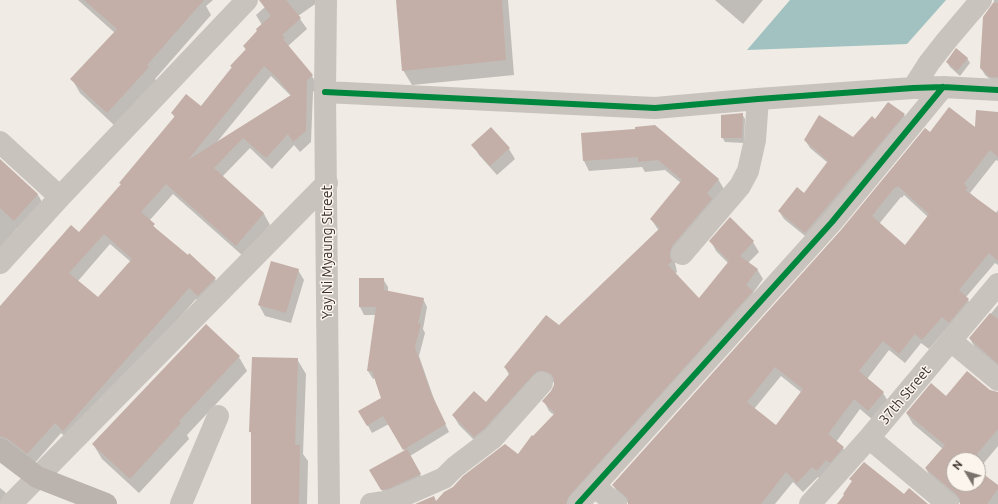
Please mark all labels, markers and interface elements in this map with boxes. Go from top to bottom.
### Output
street label: Yay Ni Myaung Street [319,185,335,319]
street label: 37th Street [876,362,934,428]
north arrow [946,452,986,492]
text: N [950,458,965,472]

